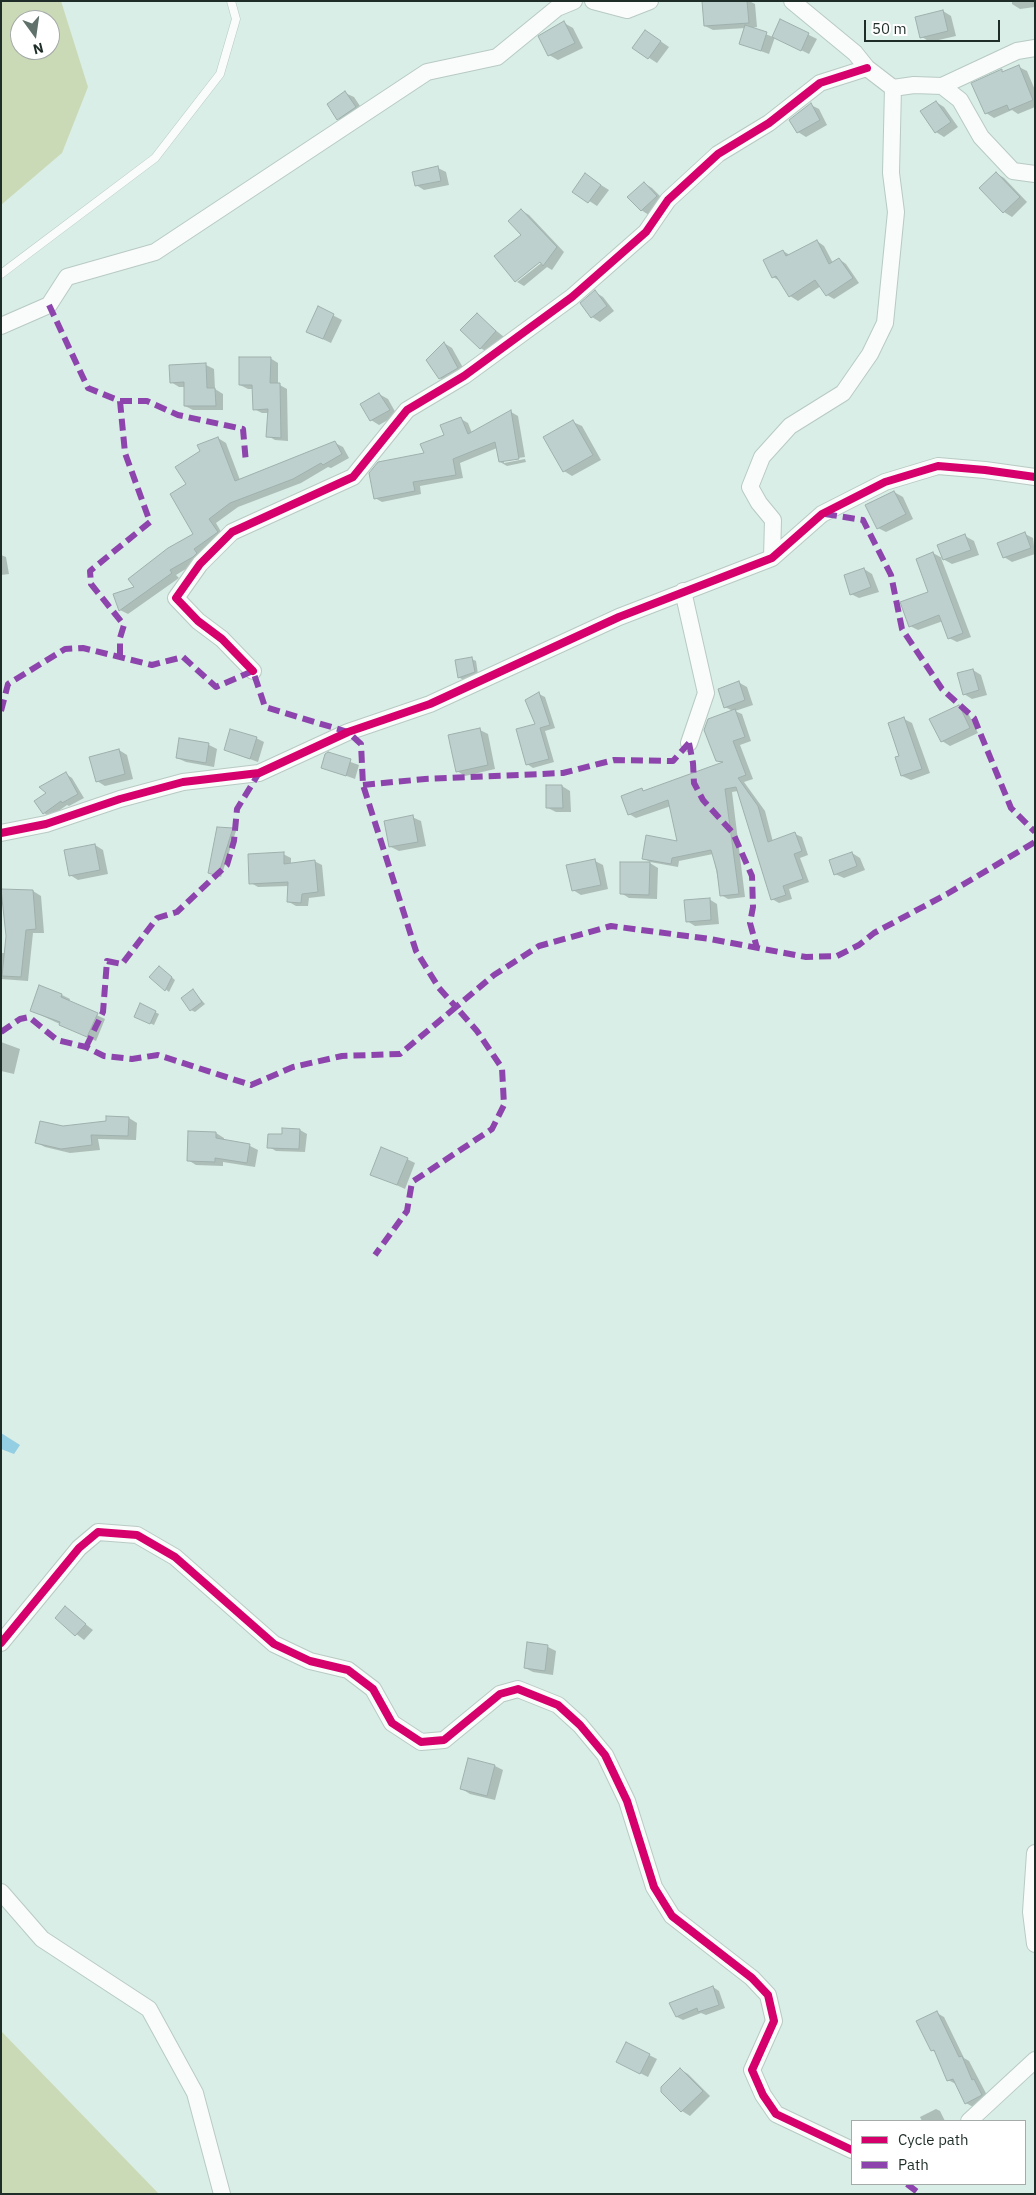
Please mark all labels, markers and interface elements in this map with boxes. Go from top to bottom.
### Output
north arrow [10,10,60,60]
scale bar [866,10,1002,42]
text: 50 m [872,19,907,38]
text: N [31,39,45,59]
legend [851,2120,1026,2185]
text: Cycle path [898,2130,969,2149]
text: Path [898,2155,929,2174]

